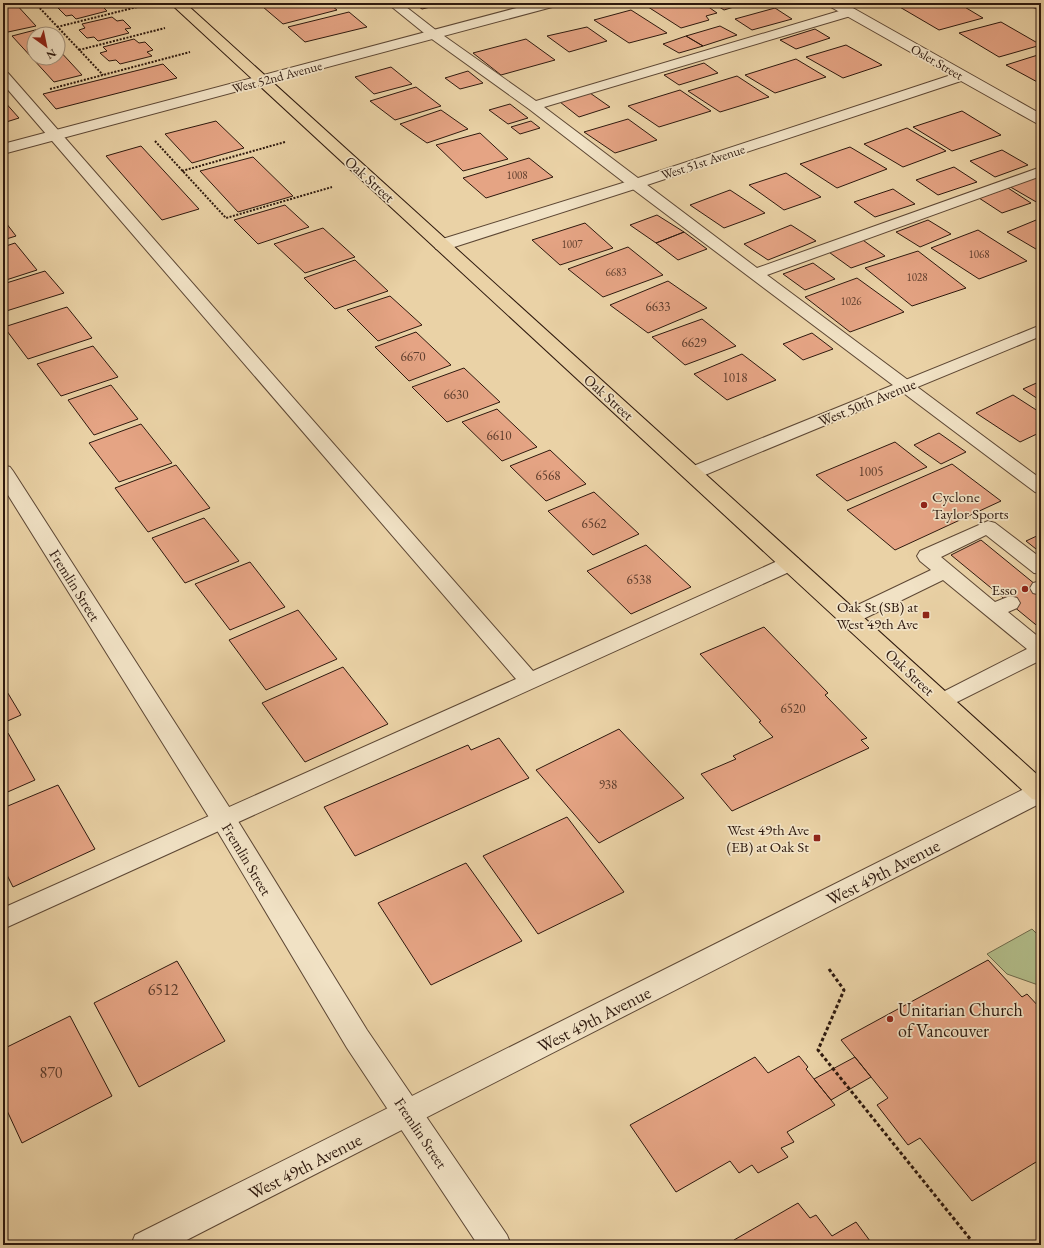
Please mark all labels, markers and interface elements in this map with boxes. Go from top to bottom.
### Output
north arrow [26,26,66,66]
street label: Osler Street [908,40,966,84]
text: N [44,46,59,63]
street label: West 52nd Avenue [230,57,324,97]
street label: West 51st Avenue [659,140,747,184]
street label: Oak Street [341,152,399,206]
house number: 1008 [506,168,528,182]
house number: 1007 [561,237,583,251]
house number: 1068 [968,247,990,261]
house number: 6683 [605,265,627,279]
house number: 1028 [906,270,928,284]
house number: 1026 [840,294,862,308]
house number: 6633 [646,298,670,315]
house number: 6629 [682,334,707,351]
house number: 6670 [401,348,425,365]
house number: 1018 [723,369,747,386]
street label: Oak Street [580,370,638,424]
street label: West 50th Avenue [815,374,919,430]
house number: 6630 [444,386,468,403]
house number: 6610 [487,427,511,444]
house number: 1005 [859,463,883,480]
house number: 6568 [536,467,560,484]
place label: Cyclone Taylor Sports [932,487,1009,523]
marker: Cyclone Taylor Sports [919,500,929,510]
house number: 6562 [582,515,607,532]
street label: Fremlin Street [45,545,105,625]
house number: 6538 [627,571,651,588]
place label: Esso [991,580,1017,599]
marker: Esso [1020,584,1030,594]
place label: Oak St (SB) at West 49th Ave [836,597,918,633]
marker: Oak St (SB) at West 49th Ave [921,610,931,620]
street label: Oak Street [881,644,939,700]
house number: 6520 [781,700,805,717]
house number: 938 [599,776,617,793]
street label: Fremlin Street [218,819,276,899]
place label: West 49th Ave (EB) at Oak St [726,820,809,856]
marker: West 49th Ave (EB) at Oak St [812,833,822,843]
street label: West 49th Avenue [822,834,944,910]
house number: 6512 [148,979,179,1000]
street label: West 49th Avenue [533,981,655,1057]
place label: Unitarian Church of Vancouver [898,998,1023,1042]
marker: Unitarian Church of Vancouver [885,1014,895,1024]
house number: 870 [39,1062,63,1083]
street label: Fremlin Street [390,1094,452,1172]
street label: West 49th Avenue [244,1128,366,1204]

